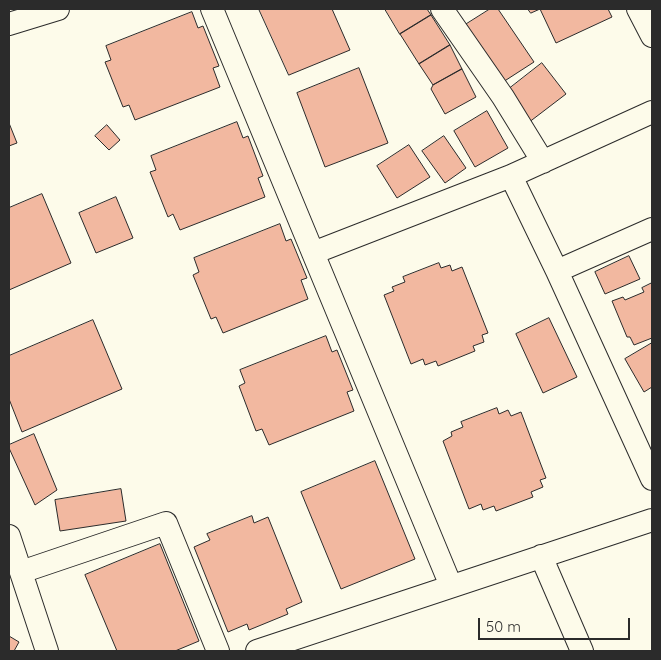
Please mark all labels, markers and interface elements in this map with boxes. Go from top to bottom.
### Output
scale bar [481,608,634,640]
text: 50 m [486,617,521,636]

